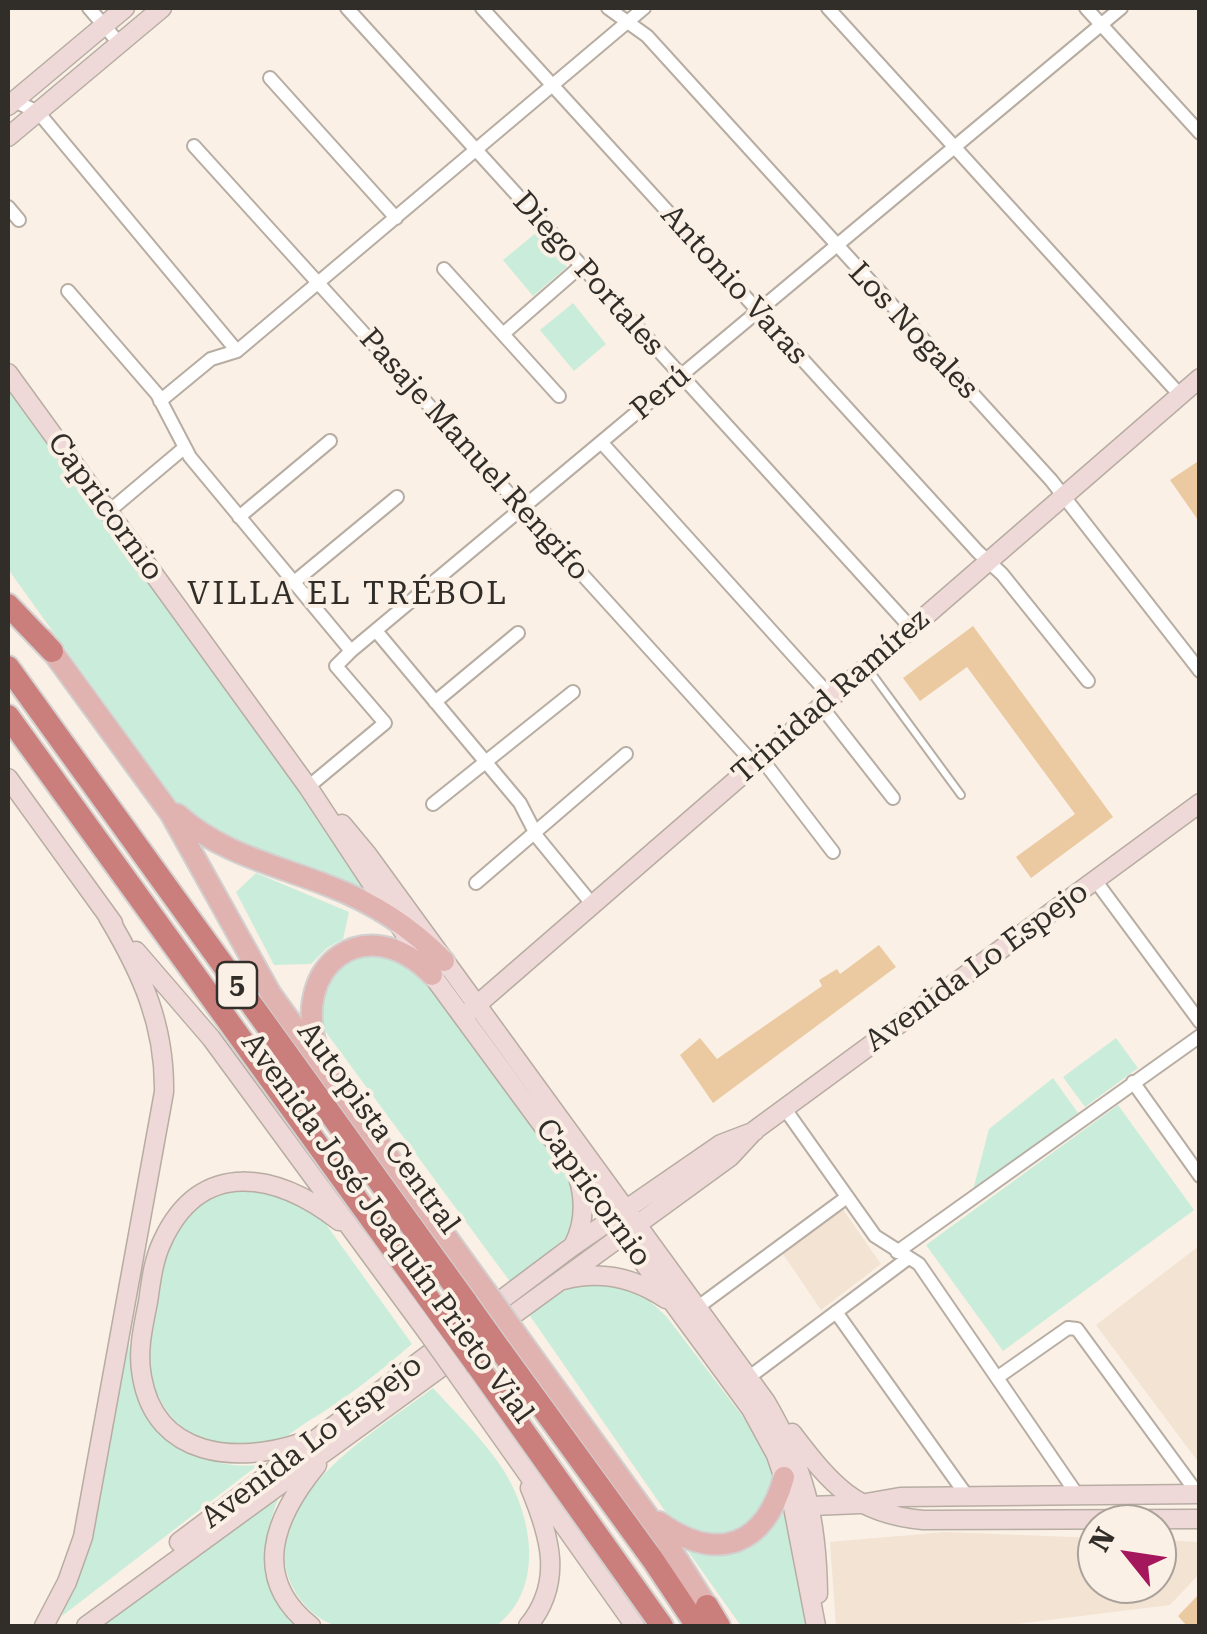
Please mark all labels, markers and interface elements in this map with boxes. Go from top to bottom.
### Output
street label: Diego Portales [505,184,671,364]
street label: Antonio Varas [653,198,815,372]
street label: Los Nogales [841,255,985,407]
street label: Pasaje Manuel Rengifo [351,322,597,588]
street label: Perú [624,358,698,428]
street label: Capricornio [39,426,171,588]
district label: VILLA EL TRÉBOL [187,576,509,614]
street label: Trinidad Ramírez [725,602,937,792]
street label: Avenida Lo Espejo [858,874,1096,1060]
road number: 5 [217,962,257,1008]
street label: Autopista Central [289,1015,467,1241]
street label: Avenida José Joaquín Prieto Vial [233,1026,541,1430]
street label: Capricornio [527,1112,659,1274]
street label: Avenida Lo Espejo [195,1347,429,1537]
north arrow [1077,1504,1177,1604]
text: N [1083,1522,1122,1557]

